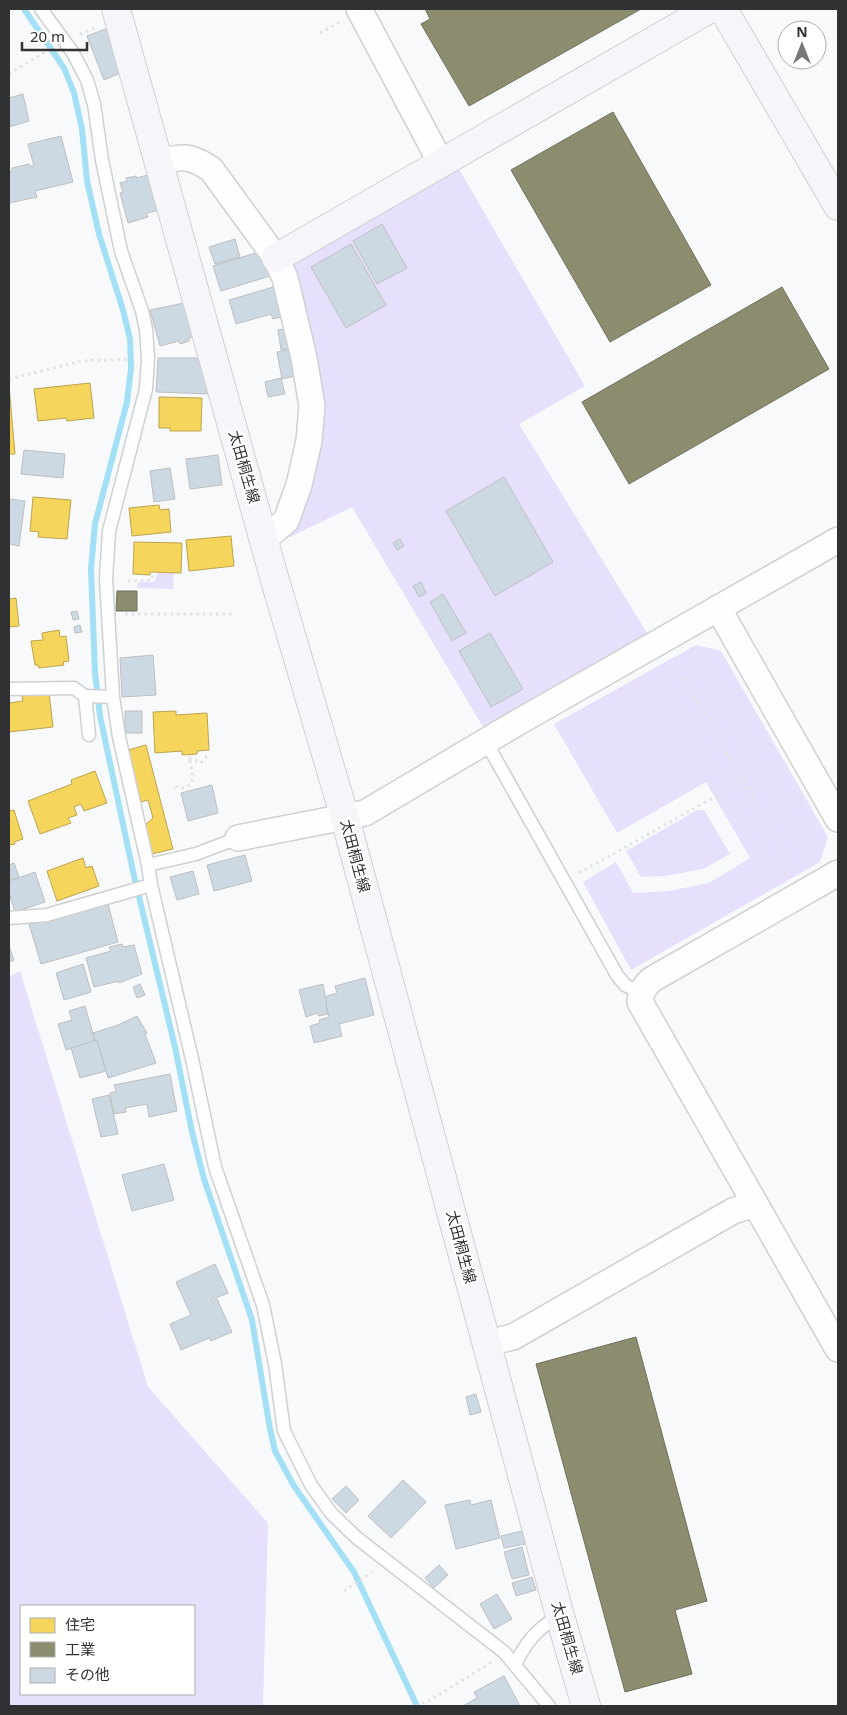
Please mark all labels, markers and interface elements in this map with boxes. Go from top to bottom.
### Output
scale bar [22,20,88,52]
north arrow [777,20,827,70]
text: N [796,22,808,41]
text: 20 m [30,26,65,46]
street label: 太田桐生線 [225,428,265,506]
street label: 太田桐生線 [337,817,375,895]
street label: 太田桐生線 [443,1208,481,1286]
street label: 太田桐生線 [548,1599,588,1677]
legend [20,1605,195,1695]
text: 住宅 [65,1614,95,1634]
text: 工業 [65,1639,95,1659]
text: その他 [65,1664,110,1684]

